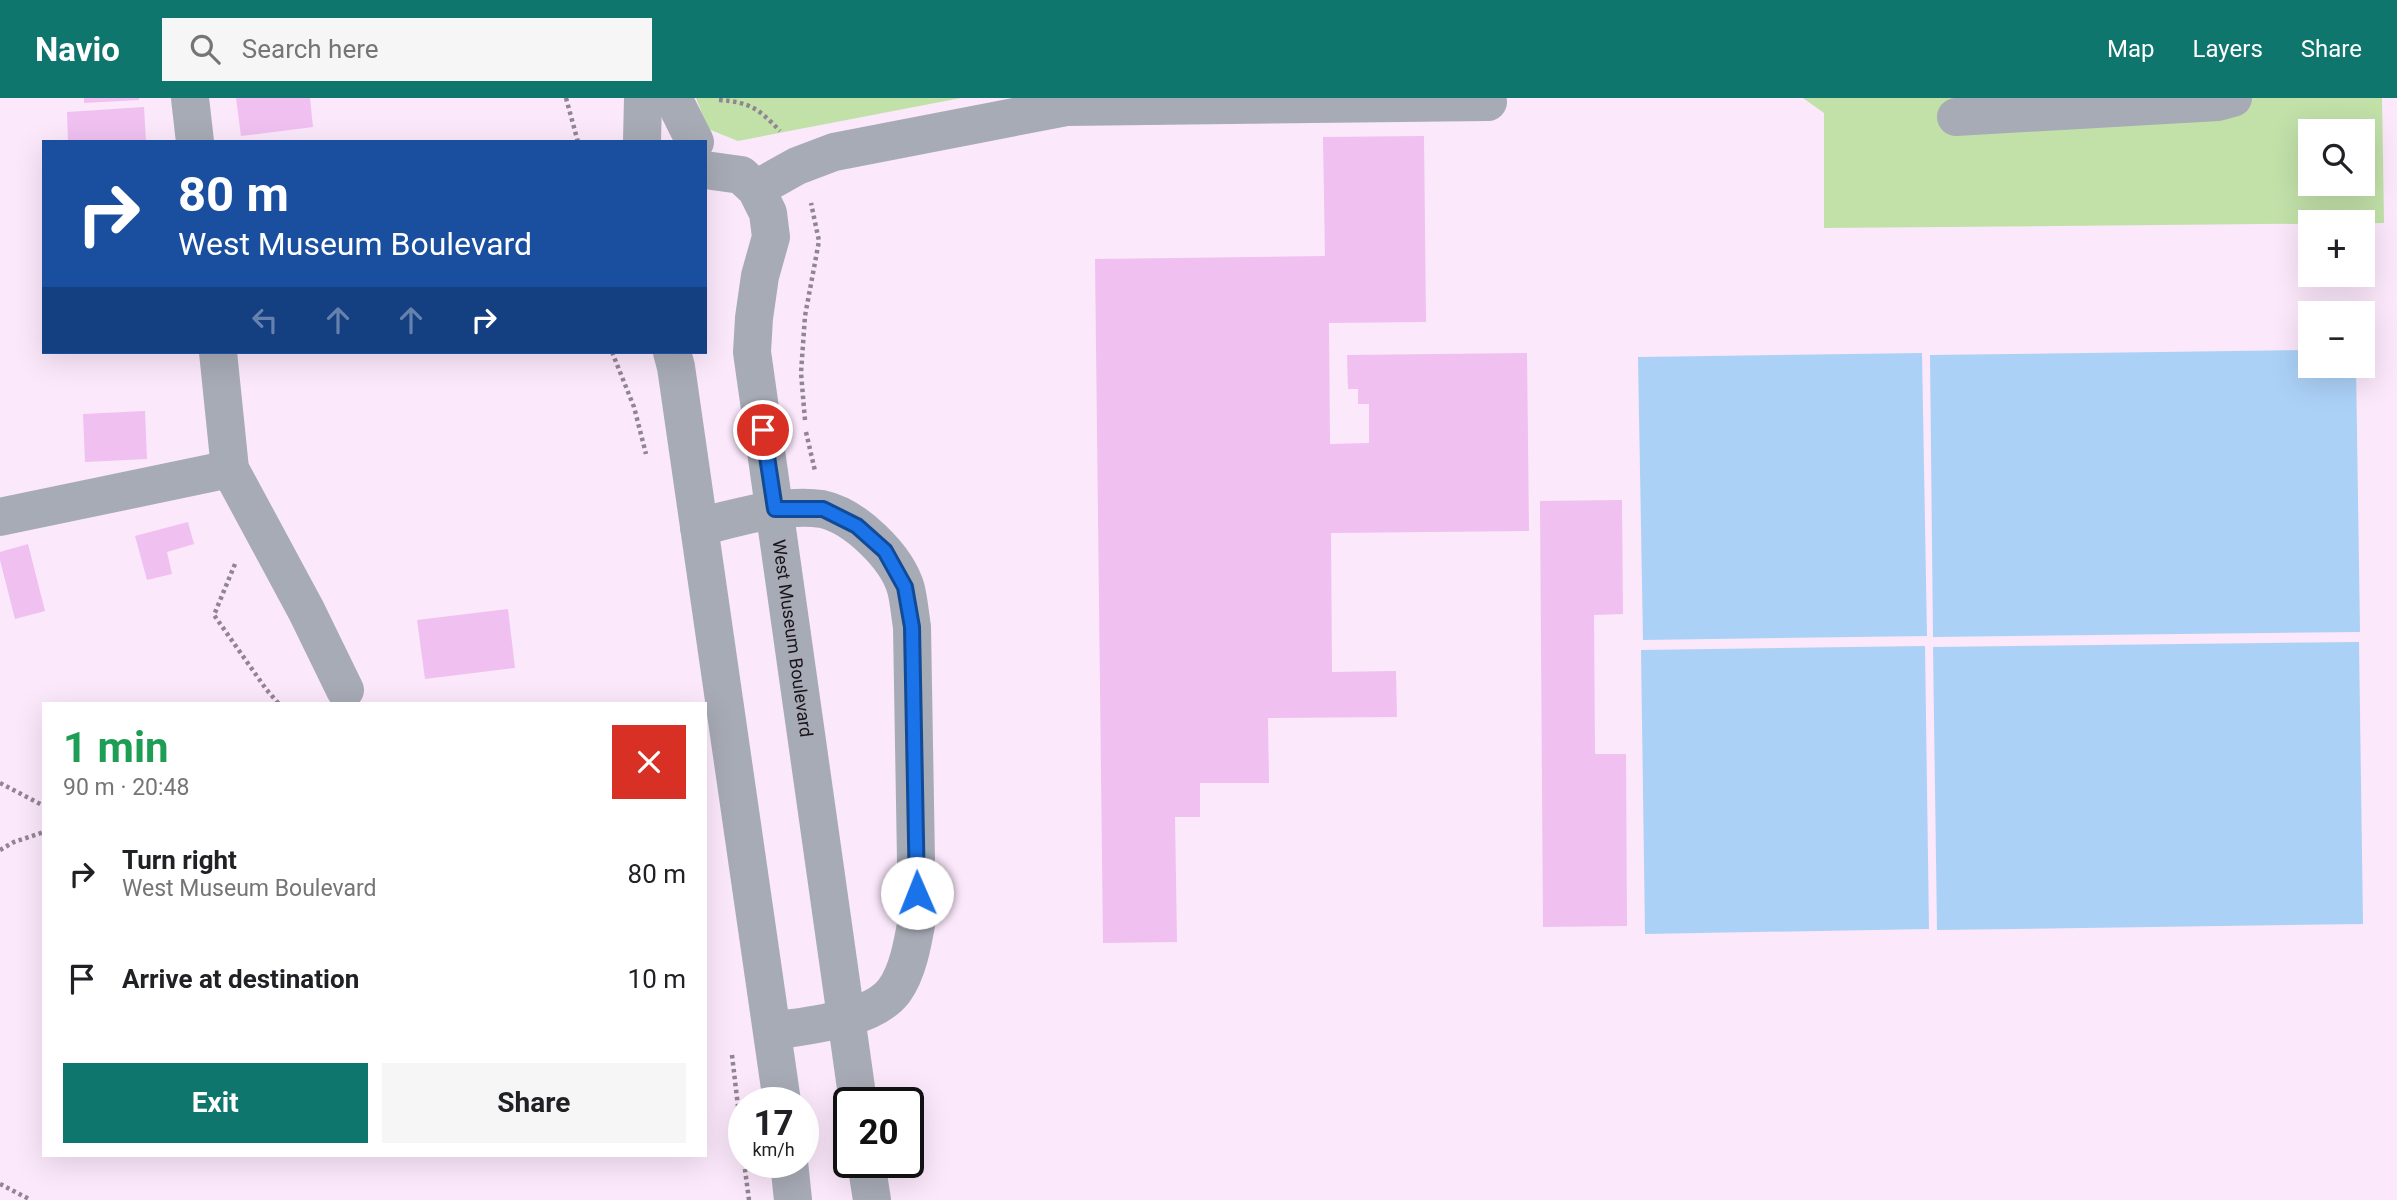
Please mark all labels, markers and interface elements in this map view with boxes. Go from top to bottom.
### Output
search box [162,18,652,81]
text: Navio [35,30,120,69]
icon: search [186,30,224,68]
text: Search here [242,34,379,64]
text: Map [2107,35,2155,63]
text: Layers [2193,35,2263,63]
text: Share [2301,35,2362,63]
map controls [2298,119,2375,378]
button: search [2298,119,2375,196]
text: 80 m [178,166,289,223]
icon: right [63,168,154,259]
button: + [2298,210,2375,287]
text: West Museum Boulevard [178,225,532,263]
icon: left [246,301,284,339]
icon: ahead [319,301,357,339]
icon: ahead [392,301,430,339]
icon: right [465,301,503,339]
button: − [2298,301,2375,378]
pin [733,400,793,460]
icon: arrive [744,411,782,449]
street label: West Museum Boulevard [769,538,817,738]
text: 1 min [63,723,169,772]
button: close [612,725,686,799]
text: 90 m · 20:48 [63,774,189,801]
text: Turn right [122,845,237,875]
icon: right [63,855,101,893]
position arrow [880,856,954,930]
text: 80 m [628,859,686,889]
text: West Museum Boulevard [122,875,377,902]
icon: arrive [63,960,101,998]
text: Arrive at destination [122,964,359,994]
text: 10 m [628,964,686,994]
button: Exit [63,1063,368,1143]
button: Share [382,1063,686,1143]
speed limit sign: 20 [833,1087,924,1178]
text: 17 [753,1103,794,1144]
text: km/h [752,1139,795,1160]

